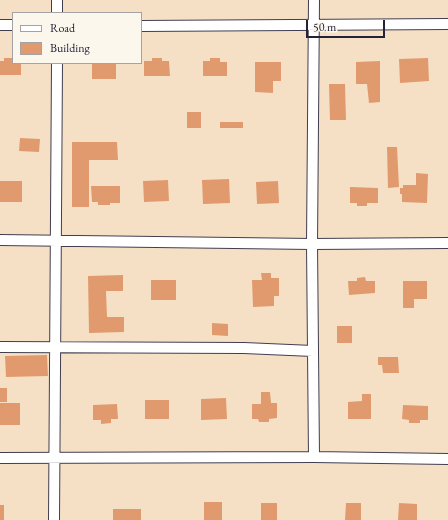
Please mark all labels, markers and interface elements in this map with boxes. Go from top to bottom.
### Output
legend [12,12,142,64]
scale bar [308,12,387,38]
text: 50 m [313,19,336,35]
text: Road [50,20,75,36]
text: Building [50,40,90,56]

